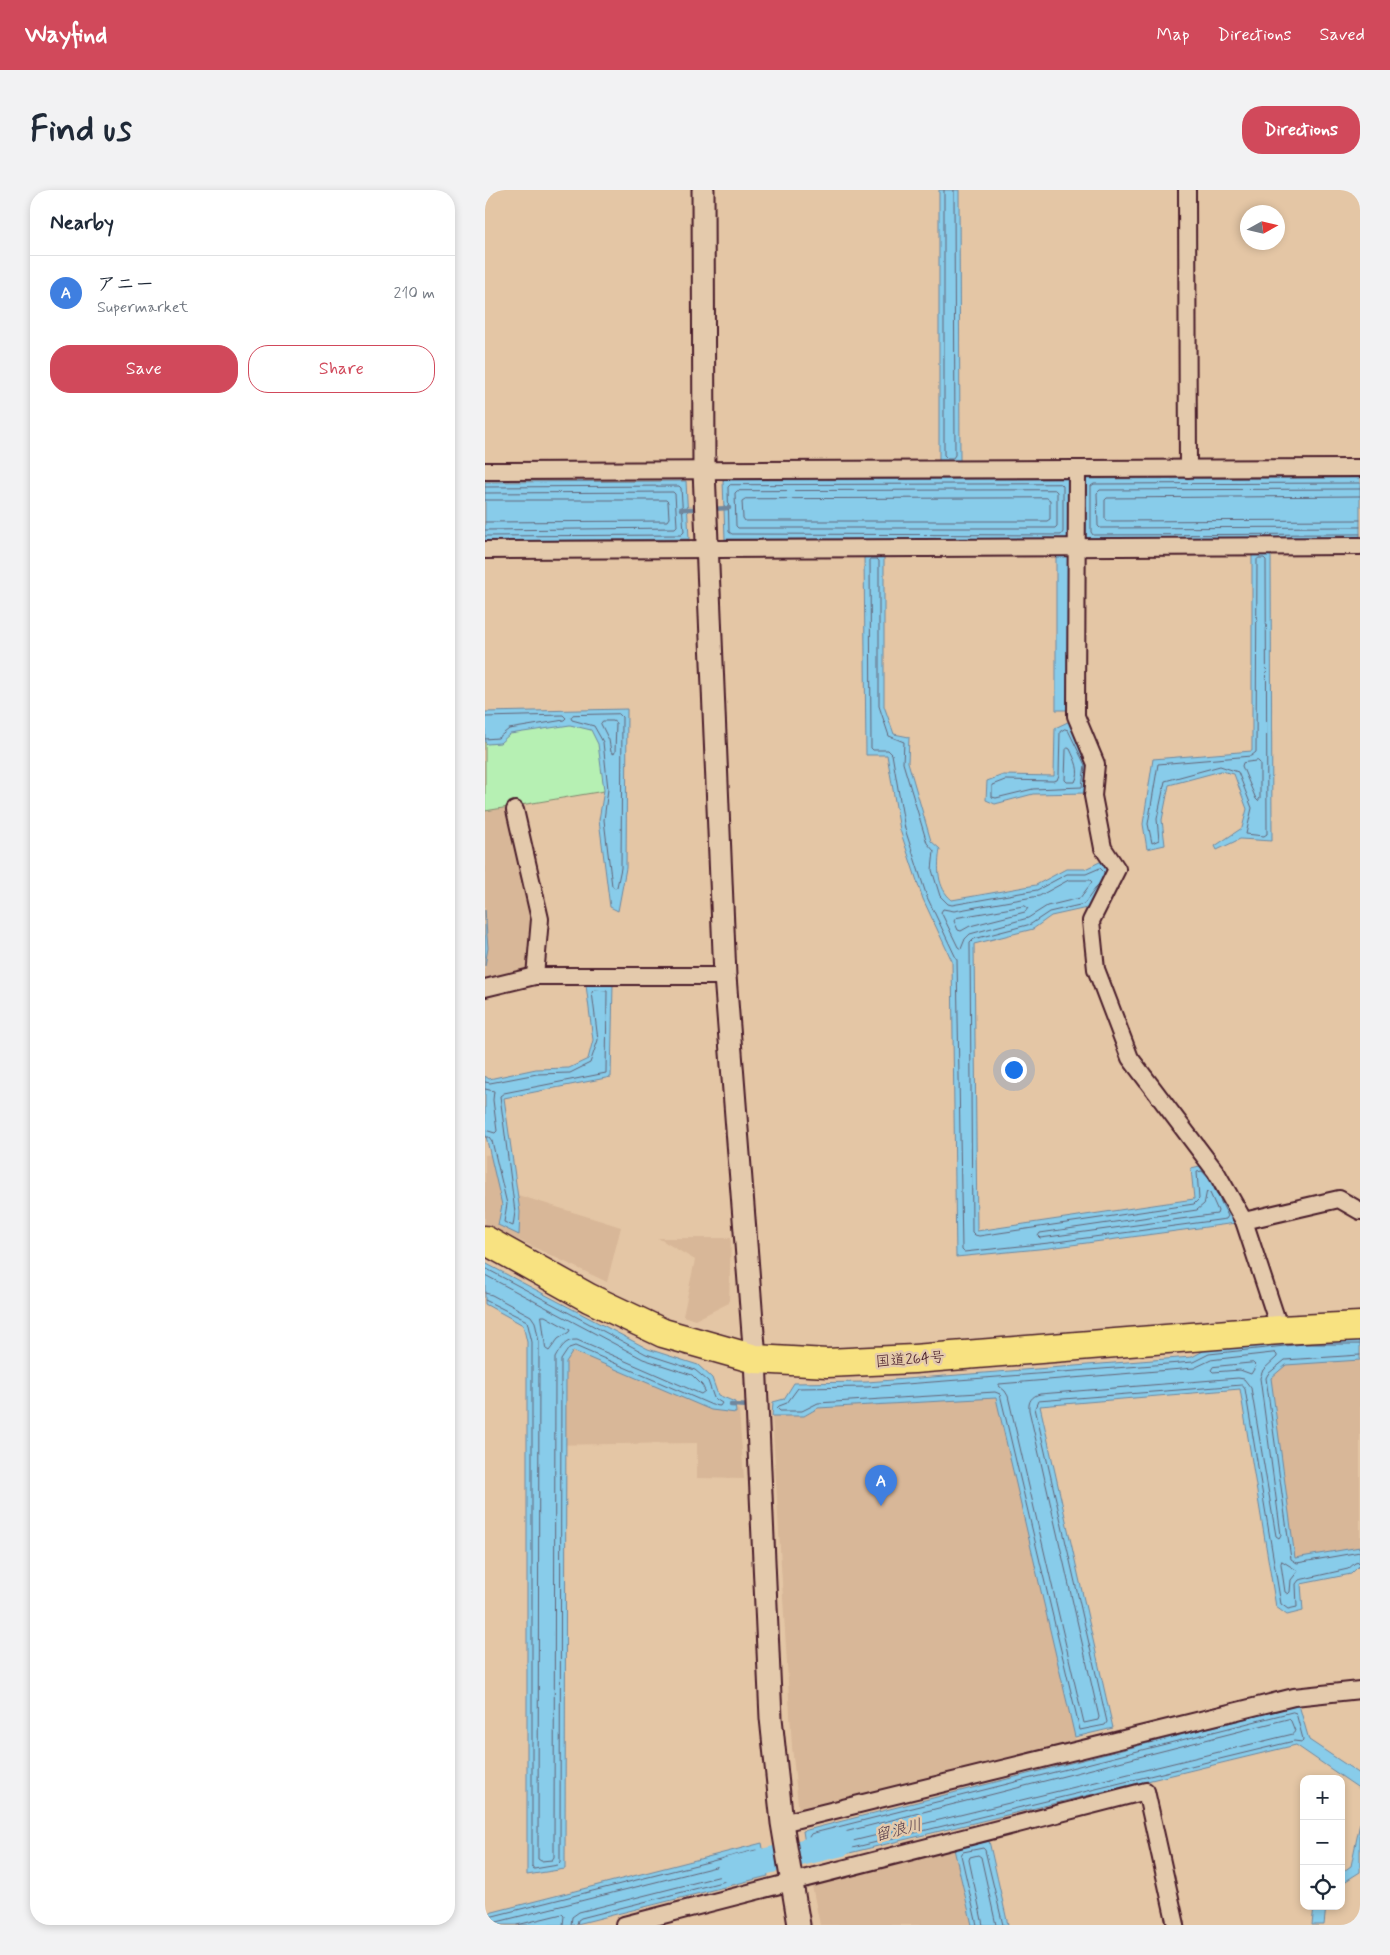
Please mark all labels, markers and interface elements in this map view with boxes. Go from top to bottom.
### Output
text: Wayfind [25,20,107,51]
text: Map [1157,23,1190,47]
text: Directions [1218,23,1292,47]
text: Saved [1320,23,1365,47]
button: Directions [1242,106,1360,154]
text: Find us [30,107,132,153]
north arrow [1240,205,1285,250]
text: Nearby [50,209,114,237]
text: アニー [97,272,154,297]
text: A [61,283,71,304]
text: 210 m [394,283,435,304]
text: Supermarket [97,297,188,318]
button: Save [50,345,238,393]
button: Share [248,345,435,393]
your location [1001,1057,1027,1083]
street label: 国道264号 [875,1348,945,1372]
pin: A [865,1465,897,1506]
map controls [1300,1775,1345,1910]
button: + [1300,1775,1345,1820]
water label: 留浪川 [873,1814,924,1846]
button: − [1300,1820,1345,1865]
button: locate [1300,1865,1345,1910]

